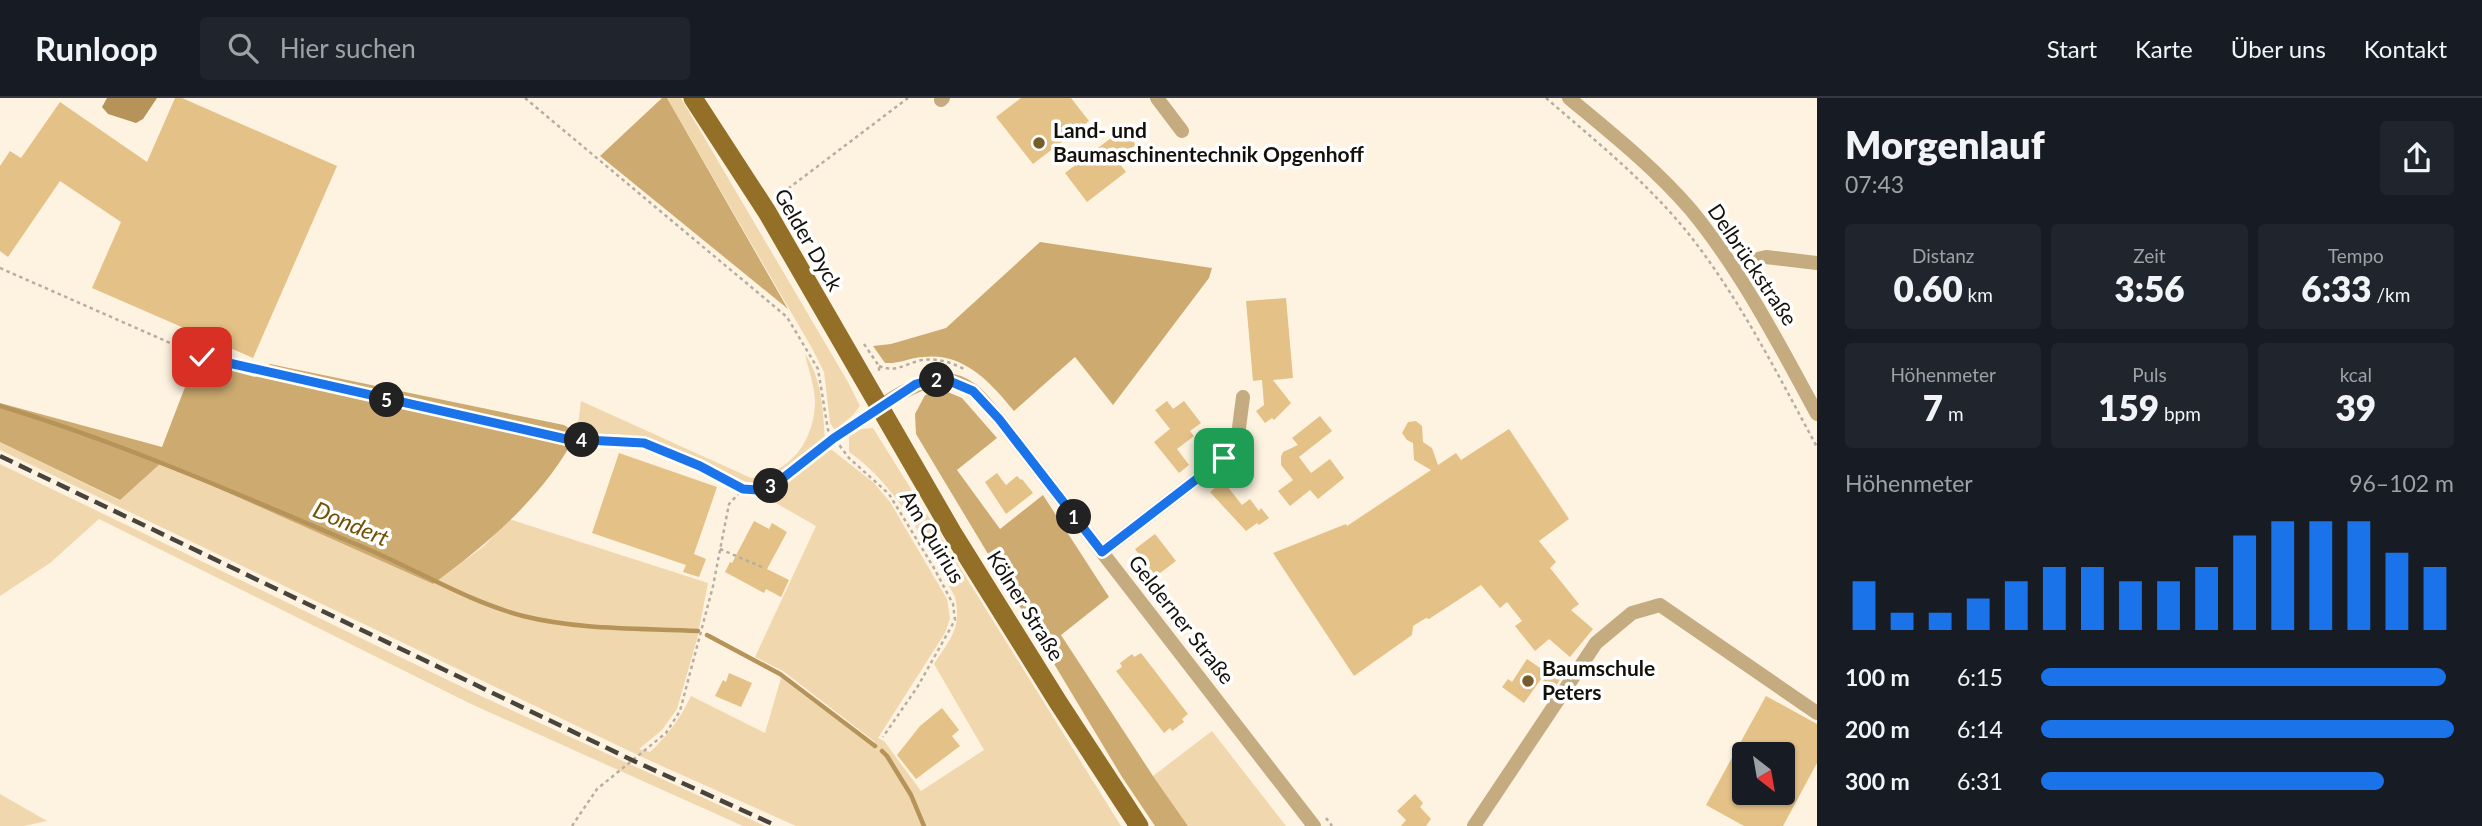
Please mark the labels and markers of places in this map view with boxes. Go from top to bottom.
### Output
place label: Land- und Baumaschinentechnik Opgenhoff [1053,117,1364,166]
marker: Land- und Baumaschinentechnik Opgenhoff [1031,135,1047,151]
pin [172,327,232,387]
pin: 2 [920,362,954,398]
pin: 5 [370,382,404,418]
pin: 4 [564,422,600,458]
pin [1194,428,1254,488]
pin: 3 [754,468,788,504]
pin: 1 [1056,500,1092,534]
place label: Baumschule Peters [1542,655,1655,704]
marker: Baumschule Peters [1520,673,1536,689]

